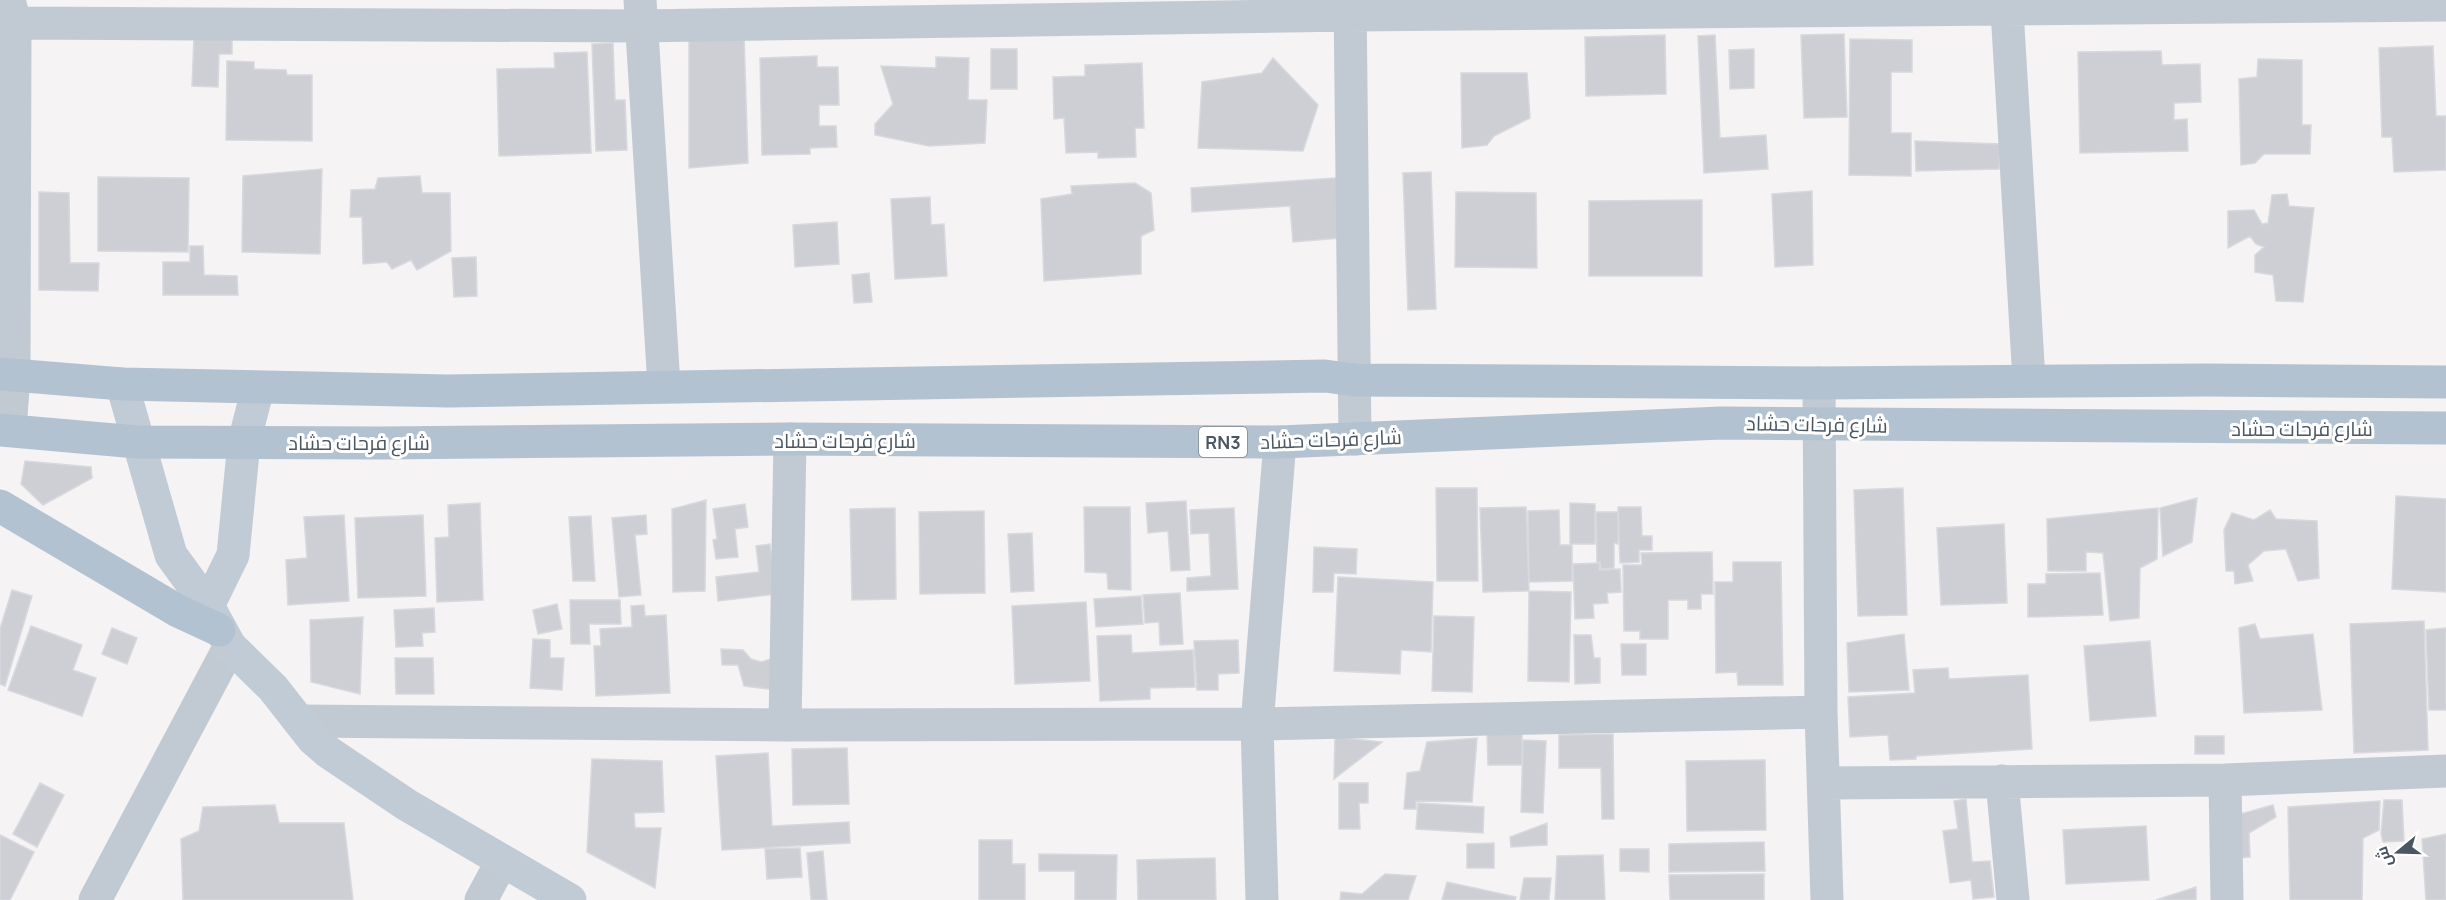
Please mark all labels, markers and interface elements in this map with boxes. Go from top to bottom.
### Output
street label: شارع فرحات حشاد [1746,409,1888,440]
street label: شارع فرحات حشاد [2231,415,2373,443]
street label: شارع فرحات حشاد [1260,423,1402,456]
street label: شارع فرحات حشاد [774,427,916,455]
road number: RN3 [1199,427,1247,457]
street label: شارع فرحات حشاد [288,429,430,457]
north arrow [2368,822,2428,882]
text: ش [2370,844,2398,870]

